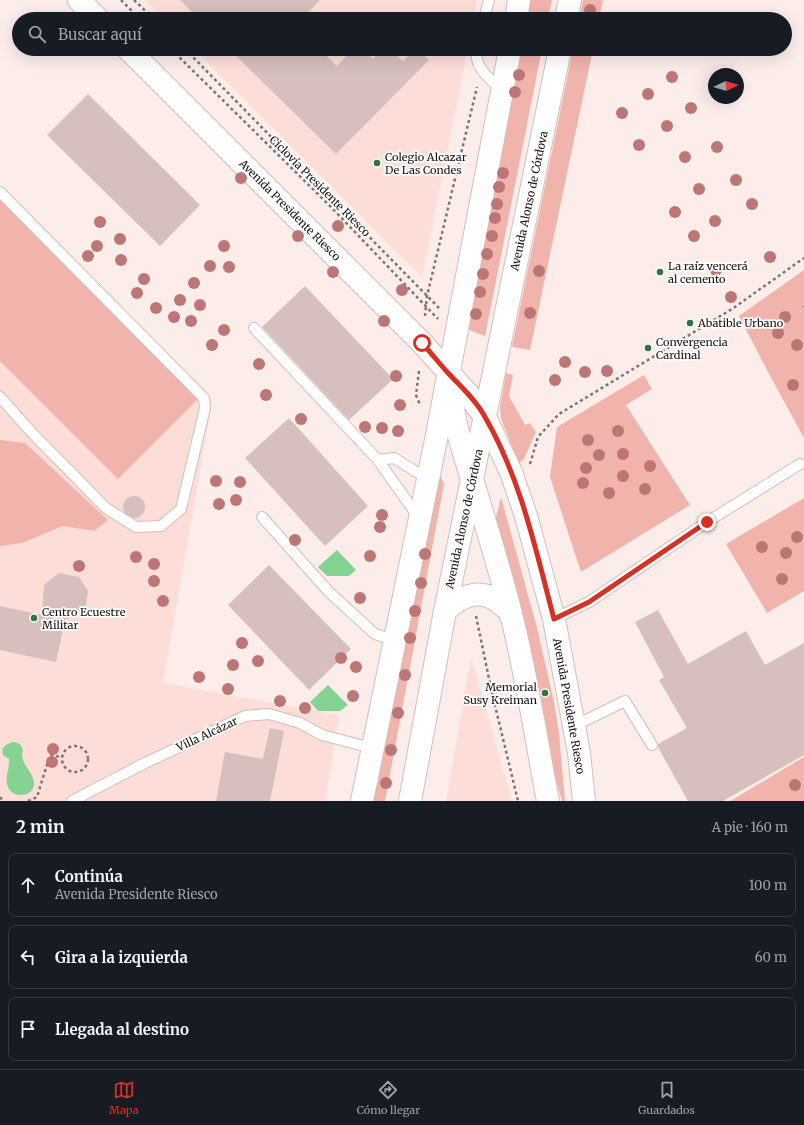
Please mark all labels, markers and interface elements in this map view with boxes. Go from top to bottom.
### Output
search box [12,12,792,56]
icon: search [26,23,48,45]
text: Buscar aquí [58,25,142,44]
north arrow [708,68,744,104]
street label: Avenida Alonso de Córdova [507,130,551,273]
street label: Ciclovía Presidente Riesco [267,133,374,240]
place label: Colegio Alcazar De Las Condes [385,150,467,177]
street label: Avenida Presidente Riesco [236,156,344,264]
marker: Colegio Alcazar De Las Condes [372,158,382,168]
place label: La raíz vencerá al cemento [668,259,748,286]
marker: La raíz vencerá al cemento [655,267,665,277]
place label: Abatible Urbano [697,316,784,330]
marker: Abatible Urbano [685,318,695,328]
route start [413,334,431,352]
place label: Convergencia Cardinal [656,335,728,362]
marker: Convergencia Cardinal [643,343,653,353]
street label: Avenida Alonso de Córdova [442,448,486,591]
route end [698,513,716,531]
place label: Centro Ecuestre Militar [42,605,126,632]
marker: Centro Ecuestre Militar [29,613,39,623]
street label: Avenida Presidente Riesco [550,636,588,776]
place label: Memorial Susy Kreiman [463,680,538,707]
marker: Memorial Susy Kreiman [540,688,550,698]
street label: Villa Alcázar [173,714,240,755]
text: 2 min [16,816,64,838]
text: A pie · 160 m [712,819,788,836]
text: Continúa [55,867,123,886]
icon: ahead [17,874,39,896]
text: 100 m [749,877,787,894]
text: Avenida Presidente Riesco [55,886,218,903]
icon: left [17,946,39,968]
text: Gira a la izquierda [55,948,188,967]
text: 60 m [755,949,787,966]
icon: arrive [17,1018,39,1040]
text: Llegada al destino [55,1020,189,1039]
tab: Mapa [109,1079,139,1117]
tab: Cómo llegar [357,1079,420,1117]
tab: Guardados [638,1079,695,1117]

